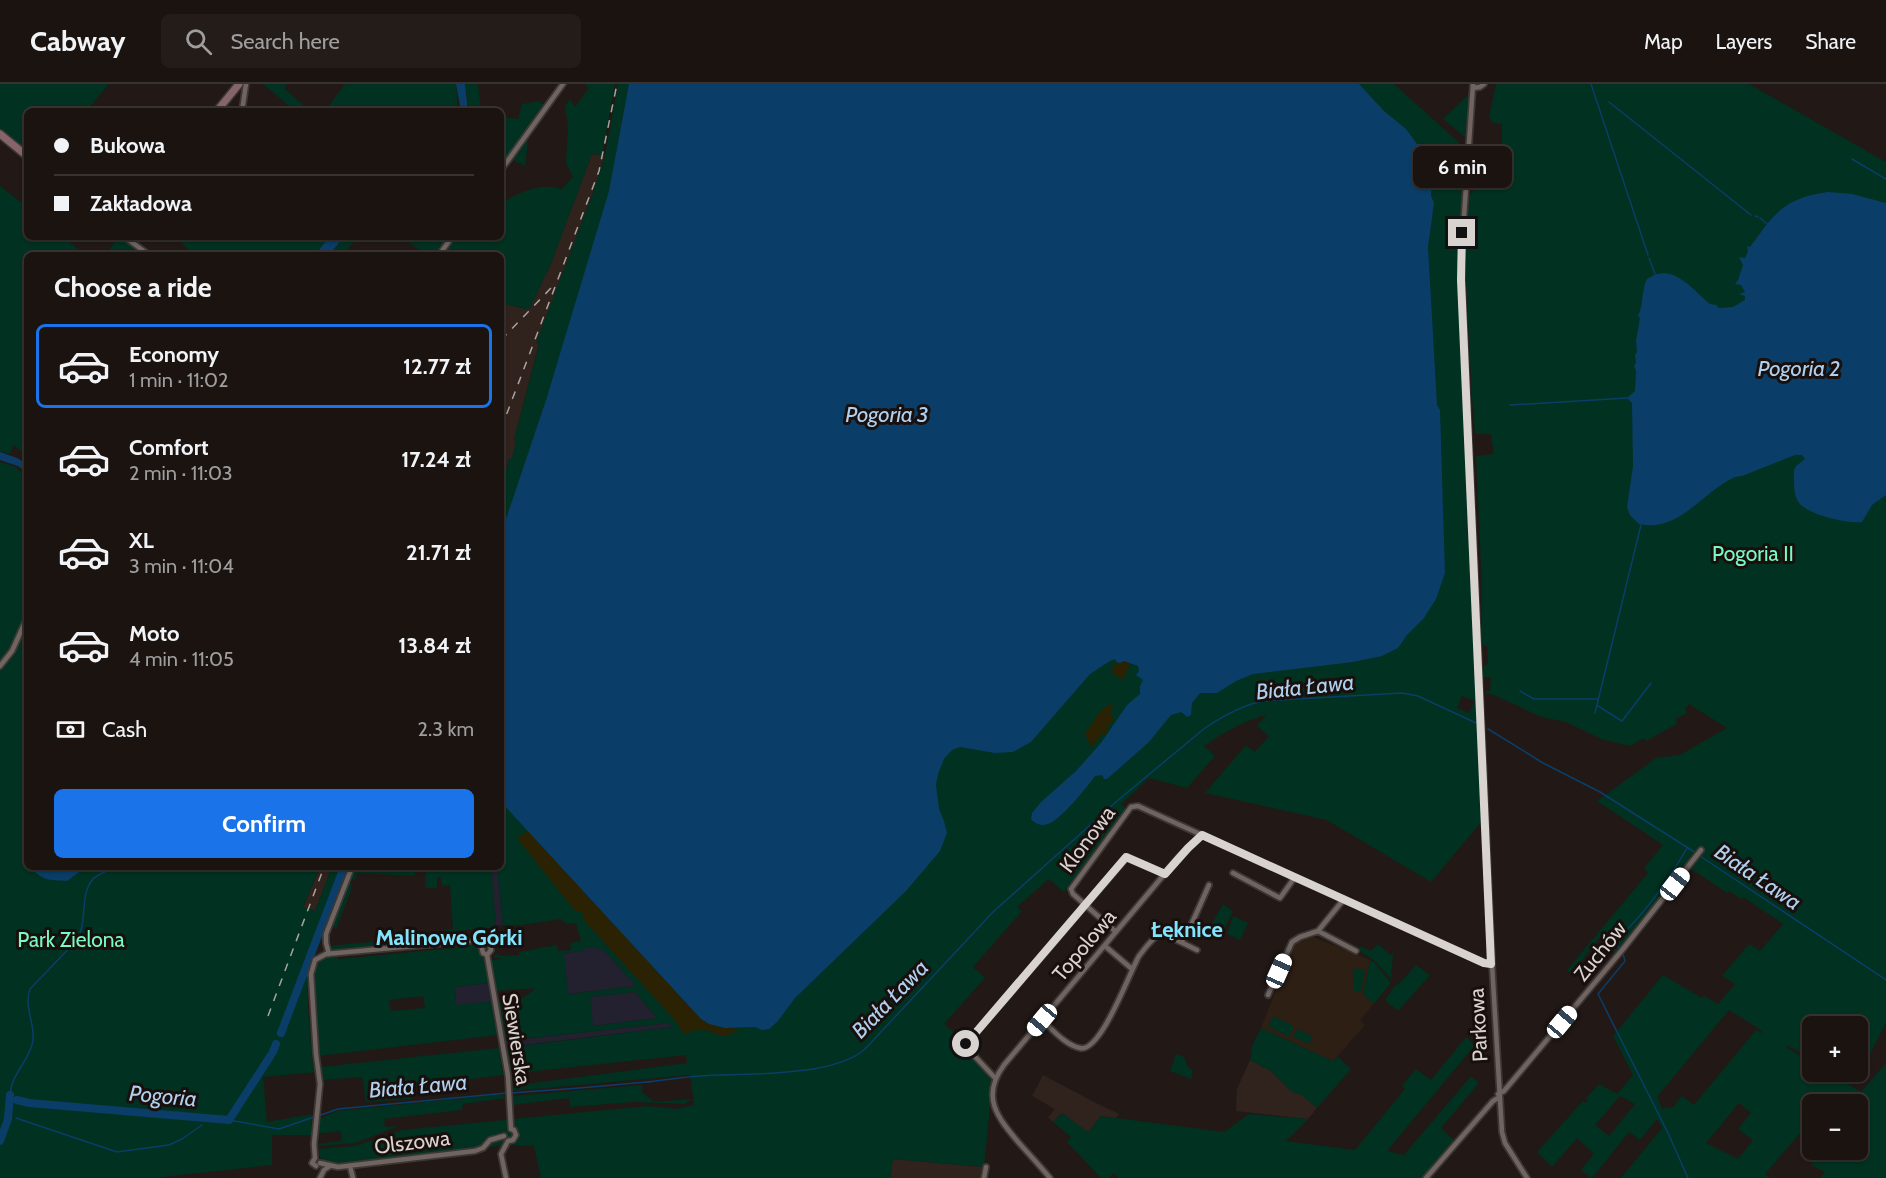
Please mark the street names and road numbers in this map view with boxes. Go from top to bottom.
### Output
street label: Klonowa [1054,801,1120,877]
street label: Topolowa [1047,904,1121,986]
street label: Zuchów [1568,916,1632,986]
street label: Parkowa [1464,987,1492,1063]
street label: Siewierska [497,991,537,1087]
street label: Olszowa [373,1125,451,1159]

